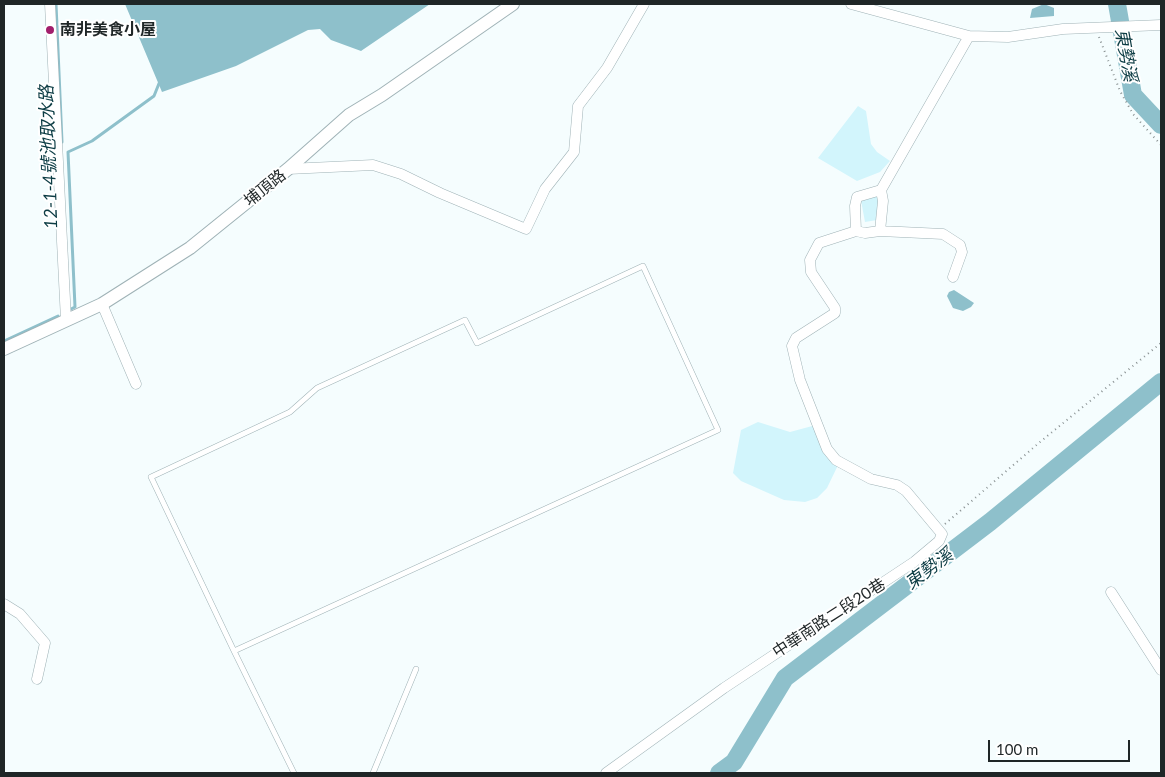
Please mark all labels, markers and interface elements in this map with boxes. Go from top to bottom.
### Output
place label: 南非美食小屋 [60,20,156,40]
marker: 南非美食小屋 [44,24,56,36]
water label: 東勢溪 [1111,27,1141,83]
water label: 12-1-4號池取水路 [36,84,62,230]
street label: 埔頂路 [240,165,290,211]
water label: 東勢溪 [901,544,957,594]
street label: 中華南路二段20巷 [769,574,889,662]
scale bar [990,730,1132,762]
text: 100 m [996,740,1038,758]

